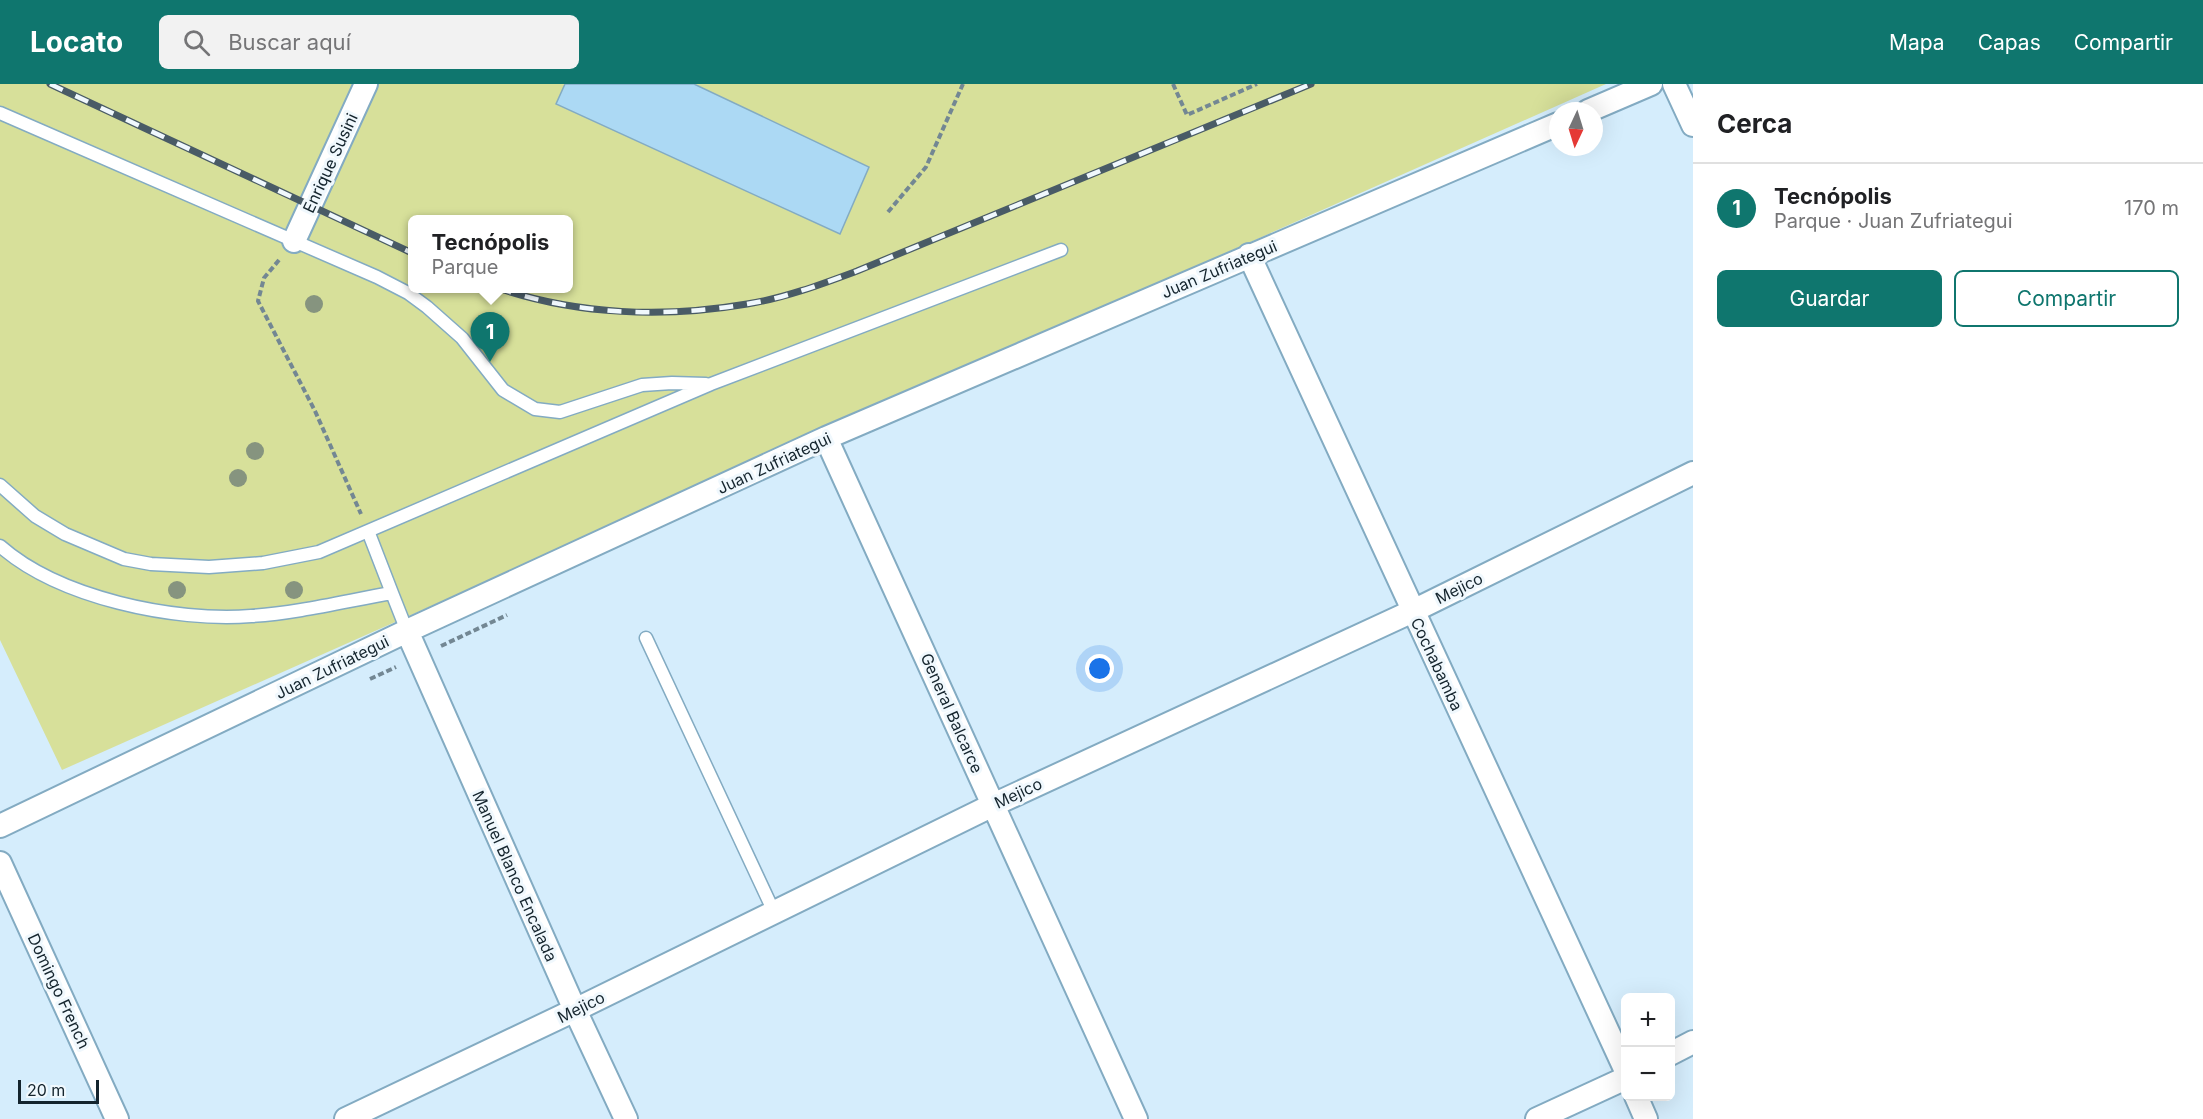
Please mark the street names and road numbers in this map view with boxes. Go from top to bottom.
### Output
street label: Enrique Susini [298,110,362,216]
street label: Juan Zufriategui [1158,236,1280,302]
street label: Juan Zufriategui [714,428,834,498]
street label: Mejico [1432,568,1486,608]
street label: Cochabamba [1407,614,1467,714]
street label: Juan Zufriategui [272,631,392,703]
street label: General Balcarce [917,650,987,776]
street label: Mejico [991,773,1045,813]
street label: Manuel Blanco Encalada [468,787,562,965]
street label: Domingo French [24,930,94,1052]
street label: Mejico [554,987,608,1027]

